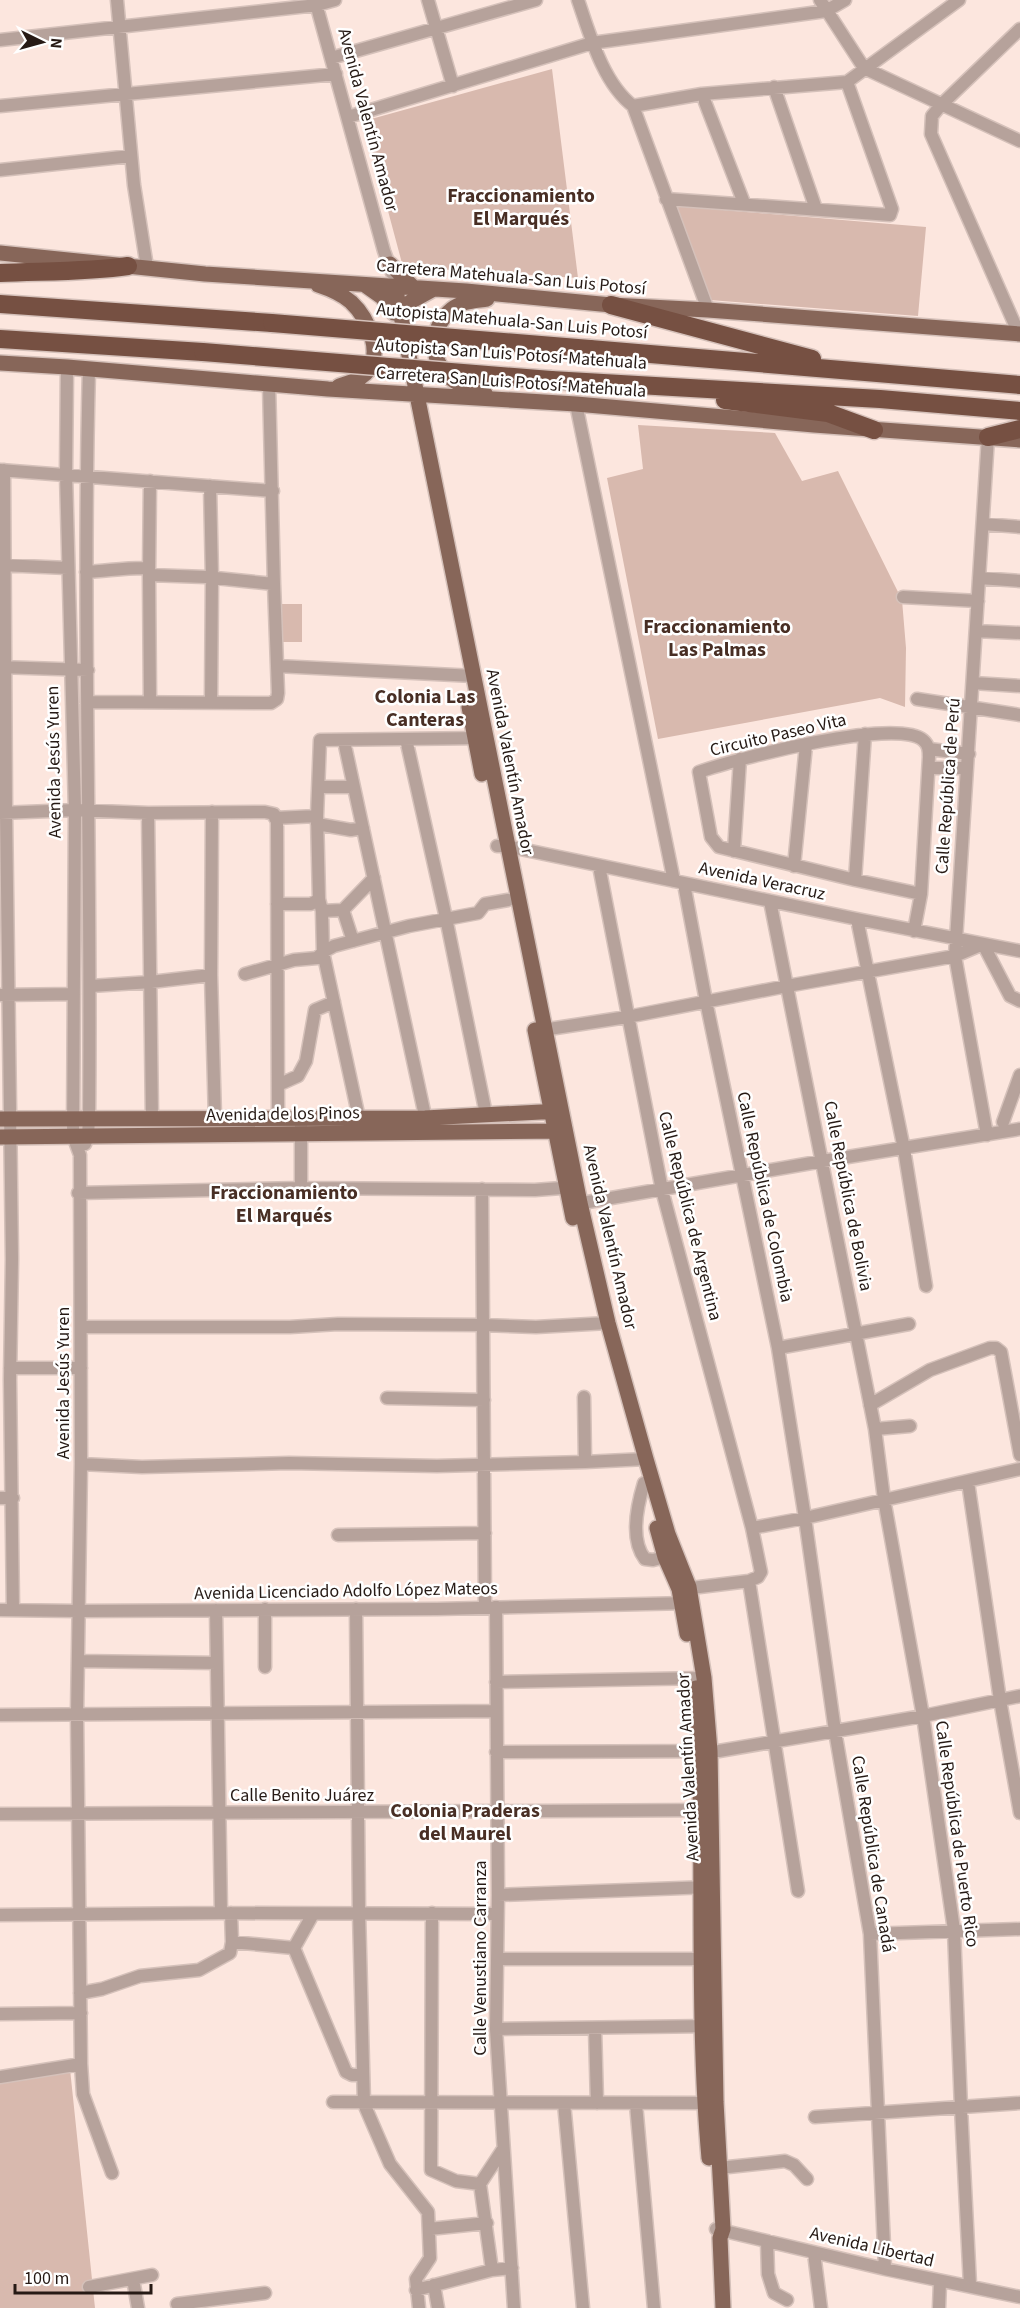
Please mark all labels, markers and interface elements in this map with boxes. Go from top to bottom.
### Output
north arrow [12,12,72,72]
street label: Avenida Valentín Amador [331,26,405,215]
text: N [45,37,67,49]
district label: Fraccionamiento El Marqués [447,182,595,233]
street label: Carretera Matehuala-San Luis Potosí [375,253,648,301]
street label: Autopista Matehuala-San Luis Potosí [375,297,649,345]
street label: Autopista San Luis Potosí-Matehuala [374,332,648,376]
street label: Carretera San Luis Potosí-Matehuala [375,360,647,404]
district label: Fraccionamiento Las Palmas [643,613,791,664]
street label: Avenida Valentín Amador [480,667,540,858]
district label: Colonia Las Canteras [375,683,476,734]
street label: Avenida Jesús Yuren [40,686,68,838]
street label: Calle República de Perú [929,697,967,875]
street label: Circuito Paseo Vita [707,707,849,763]
street label: Avenida Veracruz [697,855,828,907]
street label: Calle República de Colombia [730,1089,800,1305]
street label: Calle República de Bolivia [817,1099,879,1293]
street label: Avenida de los Pinos [206,1100,360,1128]
street label: Calle República de Argentina [652,1109,728,1323]
street label: Avenida Valentín Amador [577,1142,644,1333]
district label: Fraccionamiento El Marqués [210,1179,358,1230]
street label: Avenida Jesús Yuren [51,1307,76,1459]
street label: Avenida Licenciado Adolfo López Mateos [194,1576,498,1606]
street label: Avenida Valentín Amador [671,1671,705,1862]
street label: Calle República de Puerto Rico [929,1719,985,1949]
street label: Calle República de Canadá [845,1754,901,1954]
street label: Calle Benito Juárez [230,1783,374,1808]
district label: Colonia Praderas del Maurel [390,1797,540,1848]
street label: Calle Venustiano Carranza [468,1860,493,2056]
street label: Avenida Libertad [807,2221,937,2273]
scale bar [15,2257,152,2295]
text: 100 m [24,2266,69,2291]

